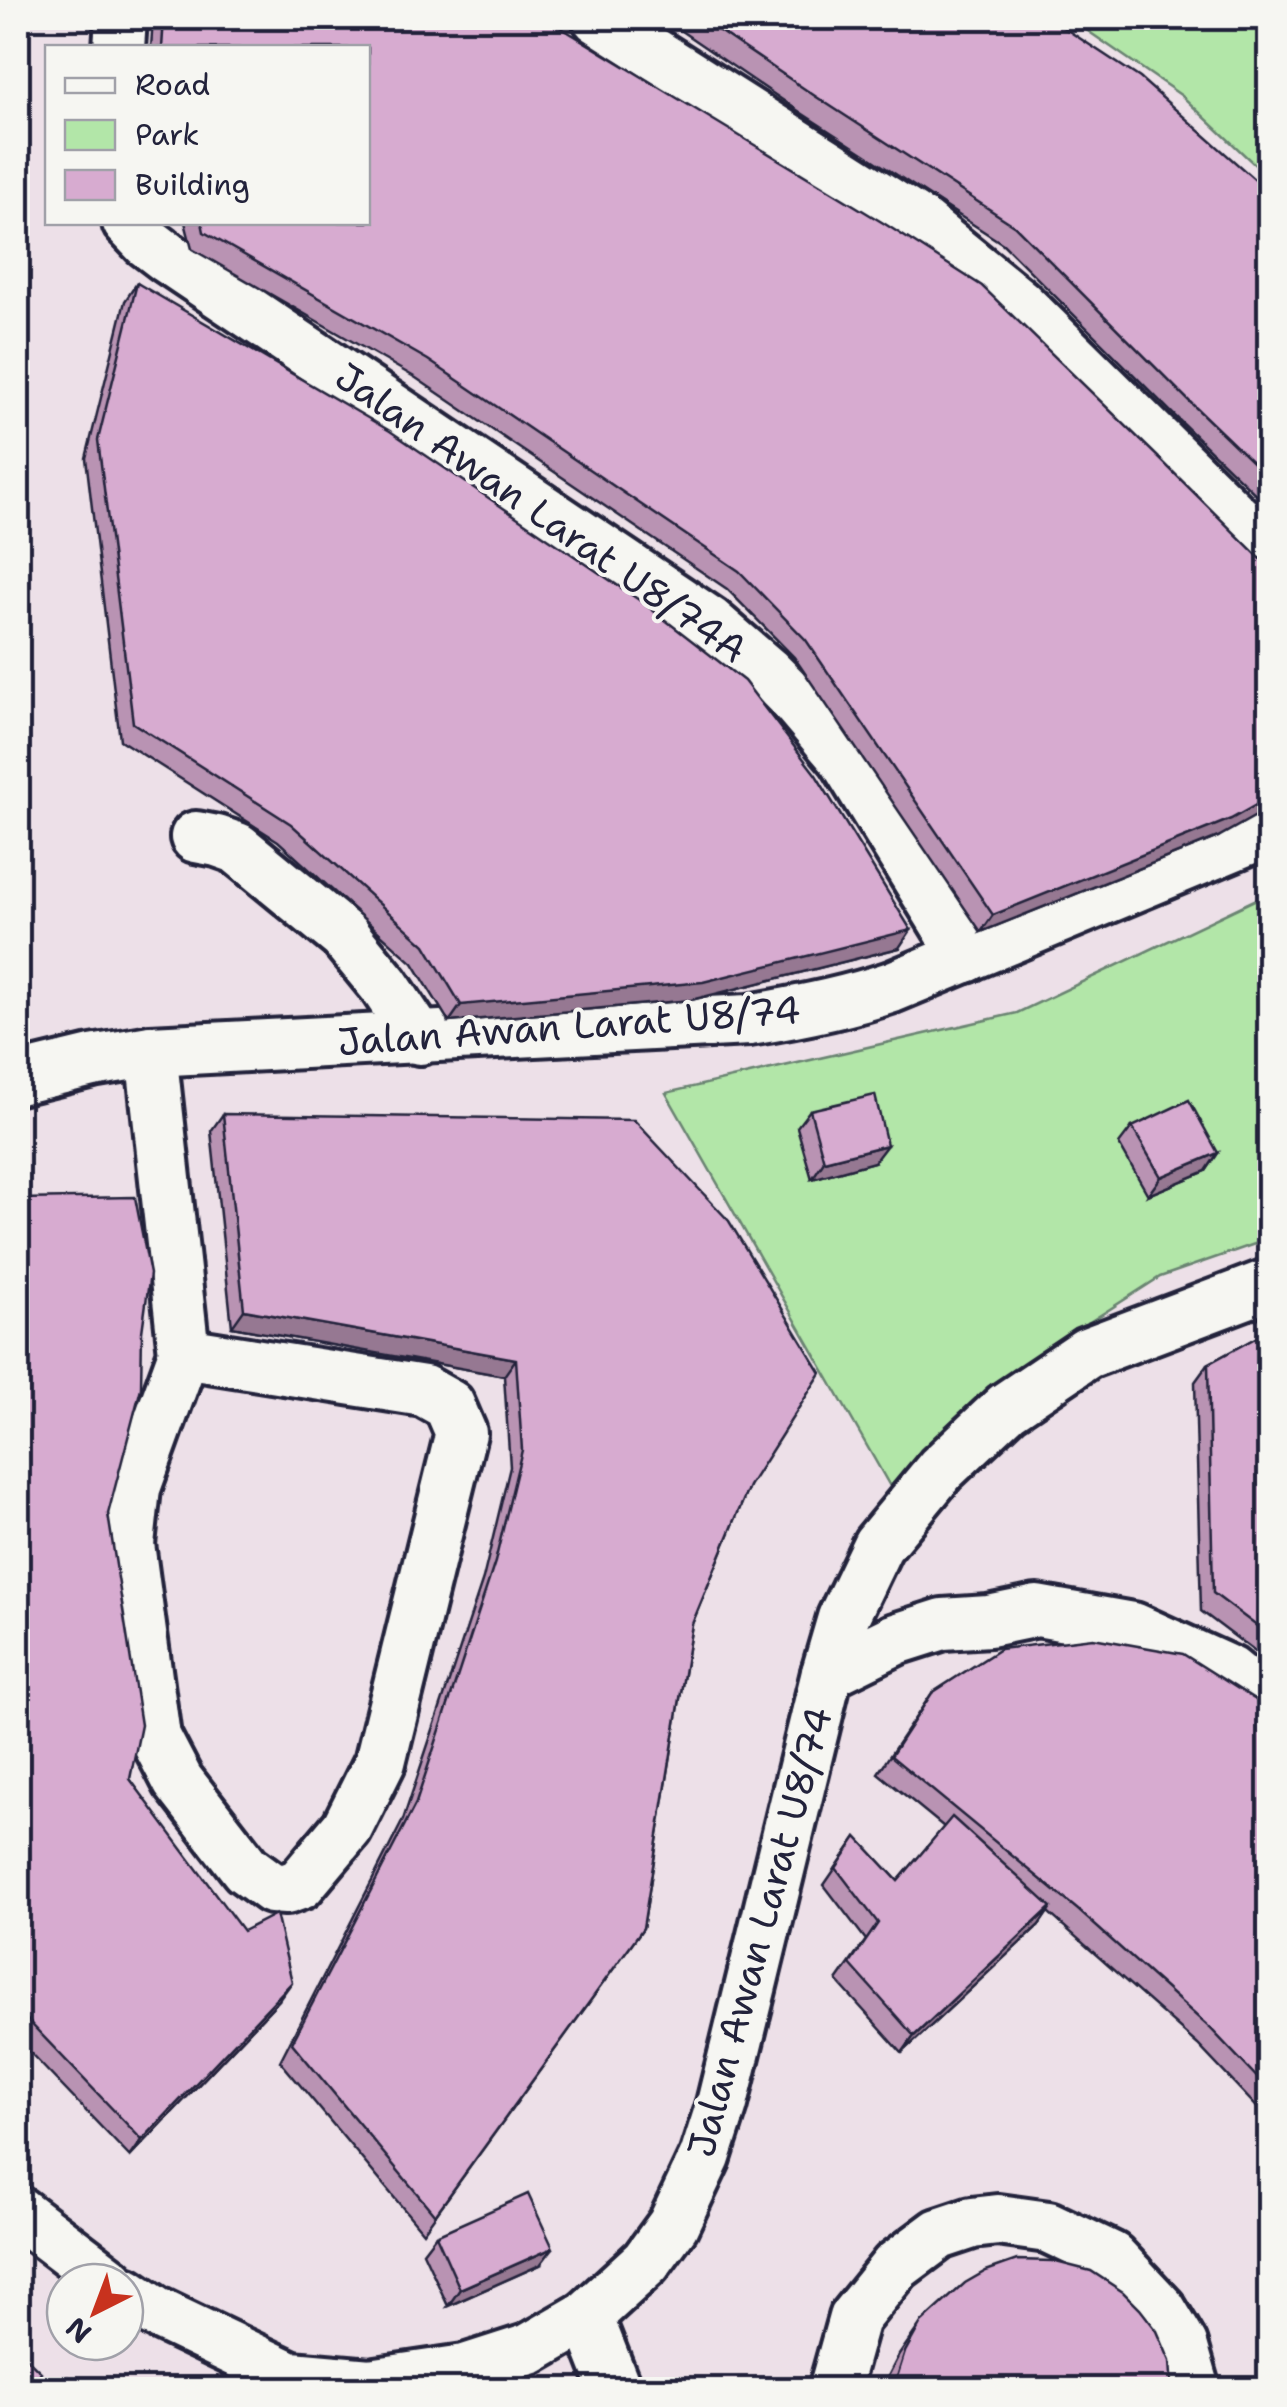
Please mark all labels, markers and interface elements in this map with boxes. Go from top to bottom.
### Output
legend [45,45,370,225]
text: Road [135,64,210,105]
text: Park [135,114,199,155]
text: Building [135,164,250,205]
street label: Jalan Awan Larat U8/74A [325,351,757,674]
street label: Jalan Awan Larat U8/74 [336,984,802,1067]
street label: Jalan Awan Larat U8/74 [675,1701,844,2163]
north arrow [45,2262,145,2362]
text: N [57,2309,99,2352]

